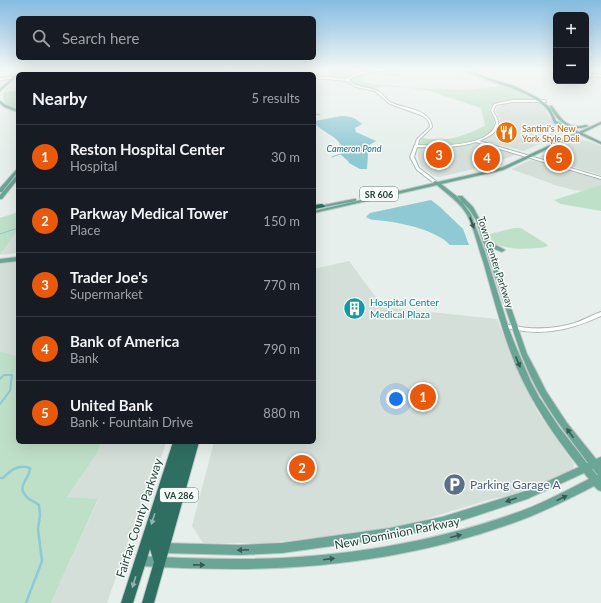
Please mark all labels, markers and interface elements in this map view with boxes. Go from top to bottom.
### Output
map controls [553,12,589,84]
button: + [553,12,589,48]
search box [16,16,316,60]
icon: search [30,27,52,49]
text: Search here [62,29,139,47]
button: − [553,48,589,84]
text: Nearby [32,88,87,109]
text: 5 results [252,90,300,106]
restaurant icon: Santini's New York Style Deli [493,120,519,146]
place label: Santini's New York Style Deli [522,123,579,144]
text: Reston Hospital Center [70,140,225,158]
pin: 3 [426,140,452,170]
water label: Cameron Pond [326,143,382,154]
pin: 4 [474,143,500,173]
pin: 5 [546,143,572,173]
text: 1 [41,149,49,165]
text: 30 m [271,149,300,165]
text: Hospital [70,158,117,174]
road number: SR 606 [360,187,398,201]
text: Parkway Medical Tower [70,204,228,222]
text: 2 [41,213,49,229]
text: 150 m [263,213,300,229]
street label: Town Center Parkway [475,215,517,310]
one-way arrow [469,218,475,230]
text: Place [70,222,100,238]
text: Trader Joe's [70,268,148,286]
text: 3 [41,277,49,293]
text: 770 m [263,277,300,293]
text: Supermarket [70,286,143,302]
building icon: Hospital Center Medical Plaza [342,295,368,321]
place label: Hospital Center Medical Plaza [370,296,439,320]
text: Bank of America [70,332,179,350]
text: 4 [41,341,49,357]
text: 790 m [263,341,300,357]
text: Bank [70,350,99,366]
one-way arrow [516,357,522,369]
pin: 1 [410,382,436,412]
your location [386,389,406,409]
text: United Bank [70,396,153,414]
text: 5 [41,405,49,421]
text: 880 m [263,405,300,421]
text: Bank · Fountain Drive [70,414,193,430]
one-way arrow [566,428,574,439]
pin: 2 [289,453,315,483]
street label: Fairfax County Parkway [113,456,166,579]
parking icon: Parking Garage A [442,471,468,497]
place label: Parking Garage A [470,477,561,492]
road number: VA 286 [160,488,198,502]
one-way arrow [556,495,568,501]
one-way arrow [505,498,517,504]
one-way arrow [150,513,156,525]
street label: New Dominion Parkway [333,513,462,552]
one-way arrow [450,532,463,538]
one-way arrow [237,546,249,553]
one-way arrow [323,556,335,562]
one-way arrow [193,561,205,568]
one-way arrow [131,576,137,588]

